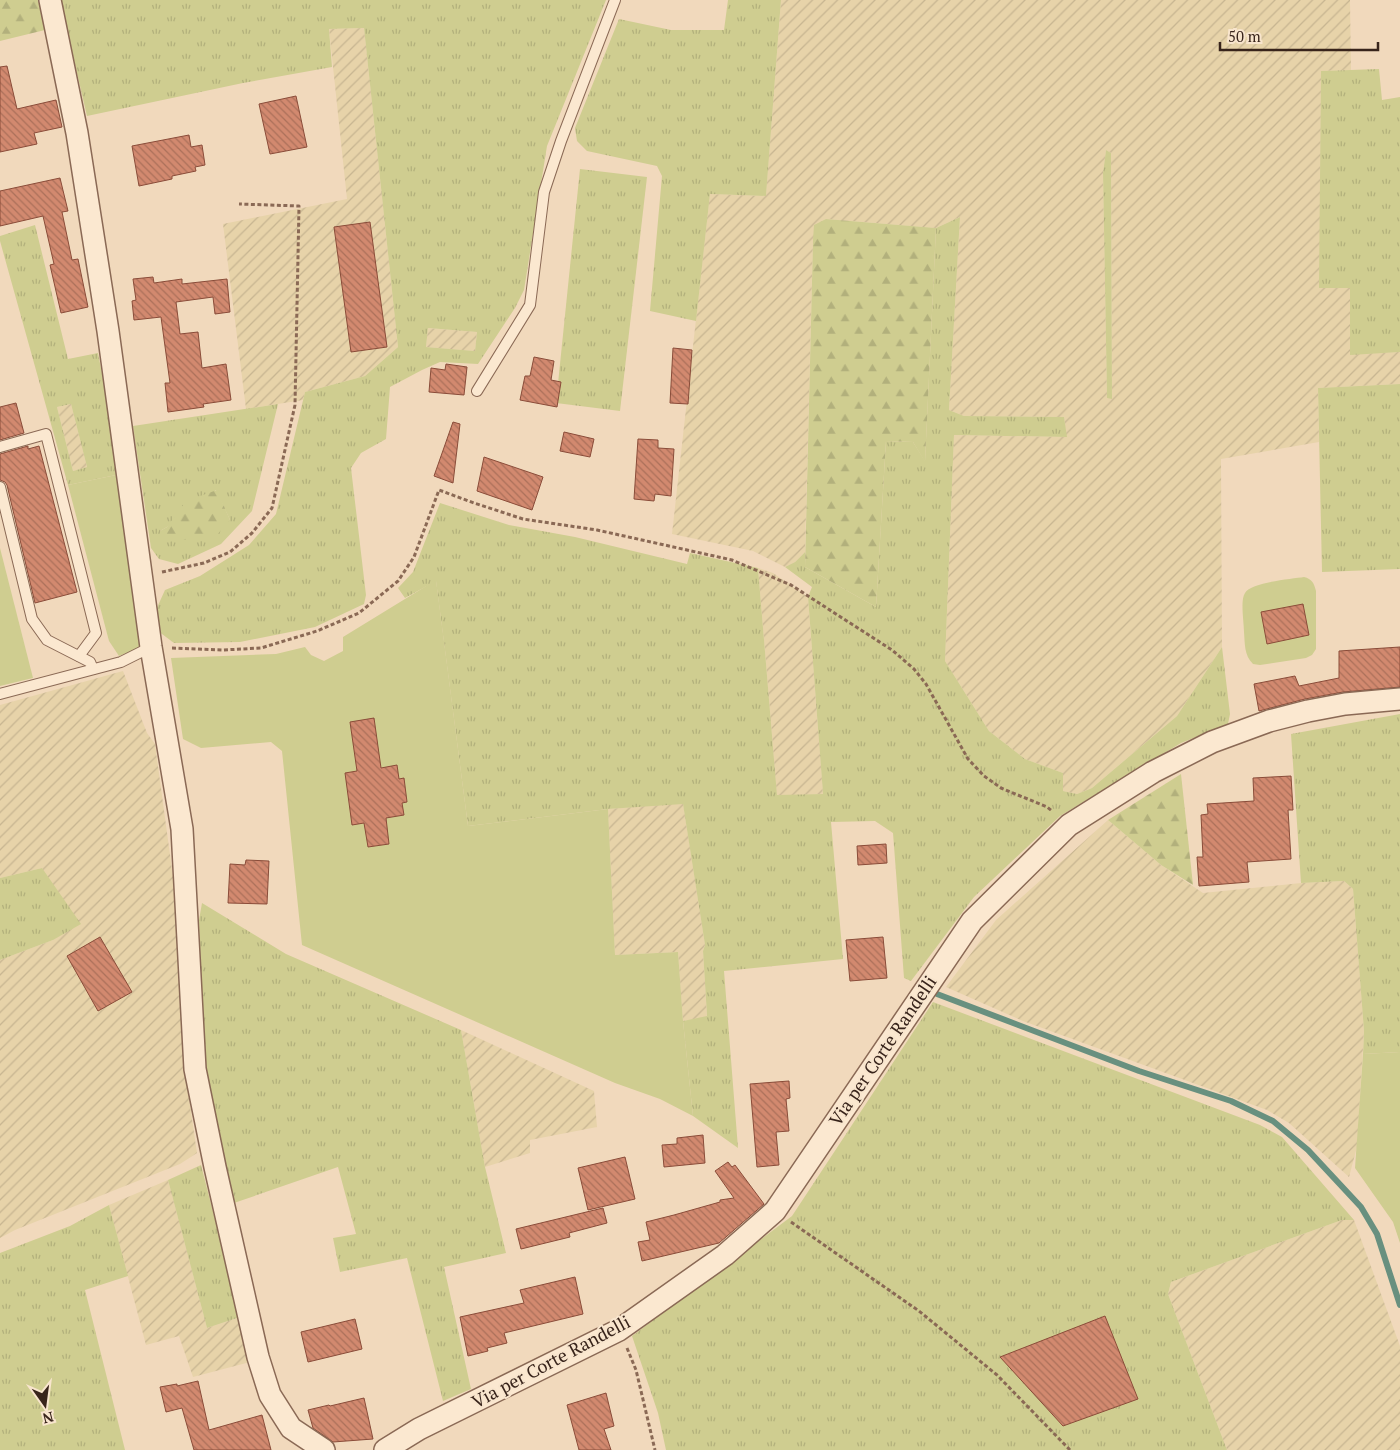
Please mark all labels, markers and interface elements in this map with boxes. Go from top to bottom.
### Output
scale bar [1220,20,1378,52]
text: 50 m [1228,26,1261,46]
street label: Via per Corte Randelli [823,971,941,1130]
street label: Via per Corte Randelli [467,1309,634,1413]
north arrow [20,1380,70,1430]
text: N [40,1408,56,1429]

